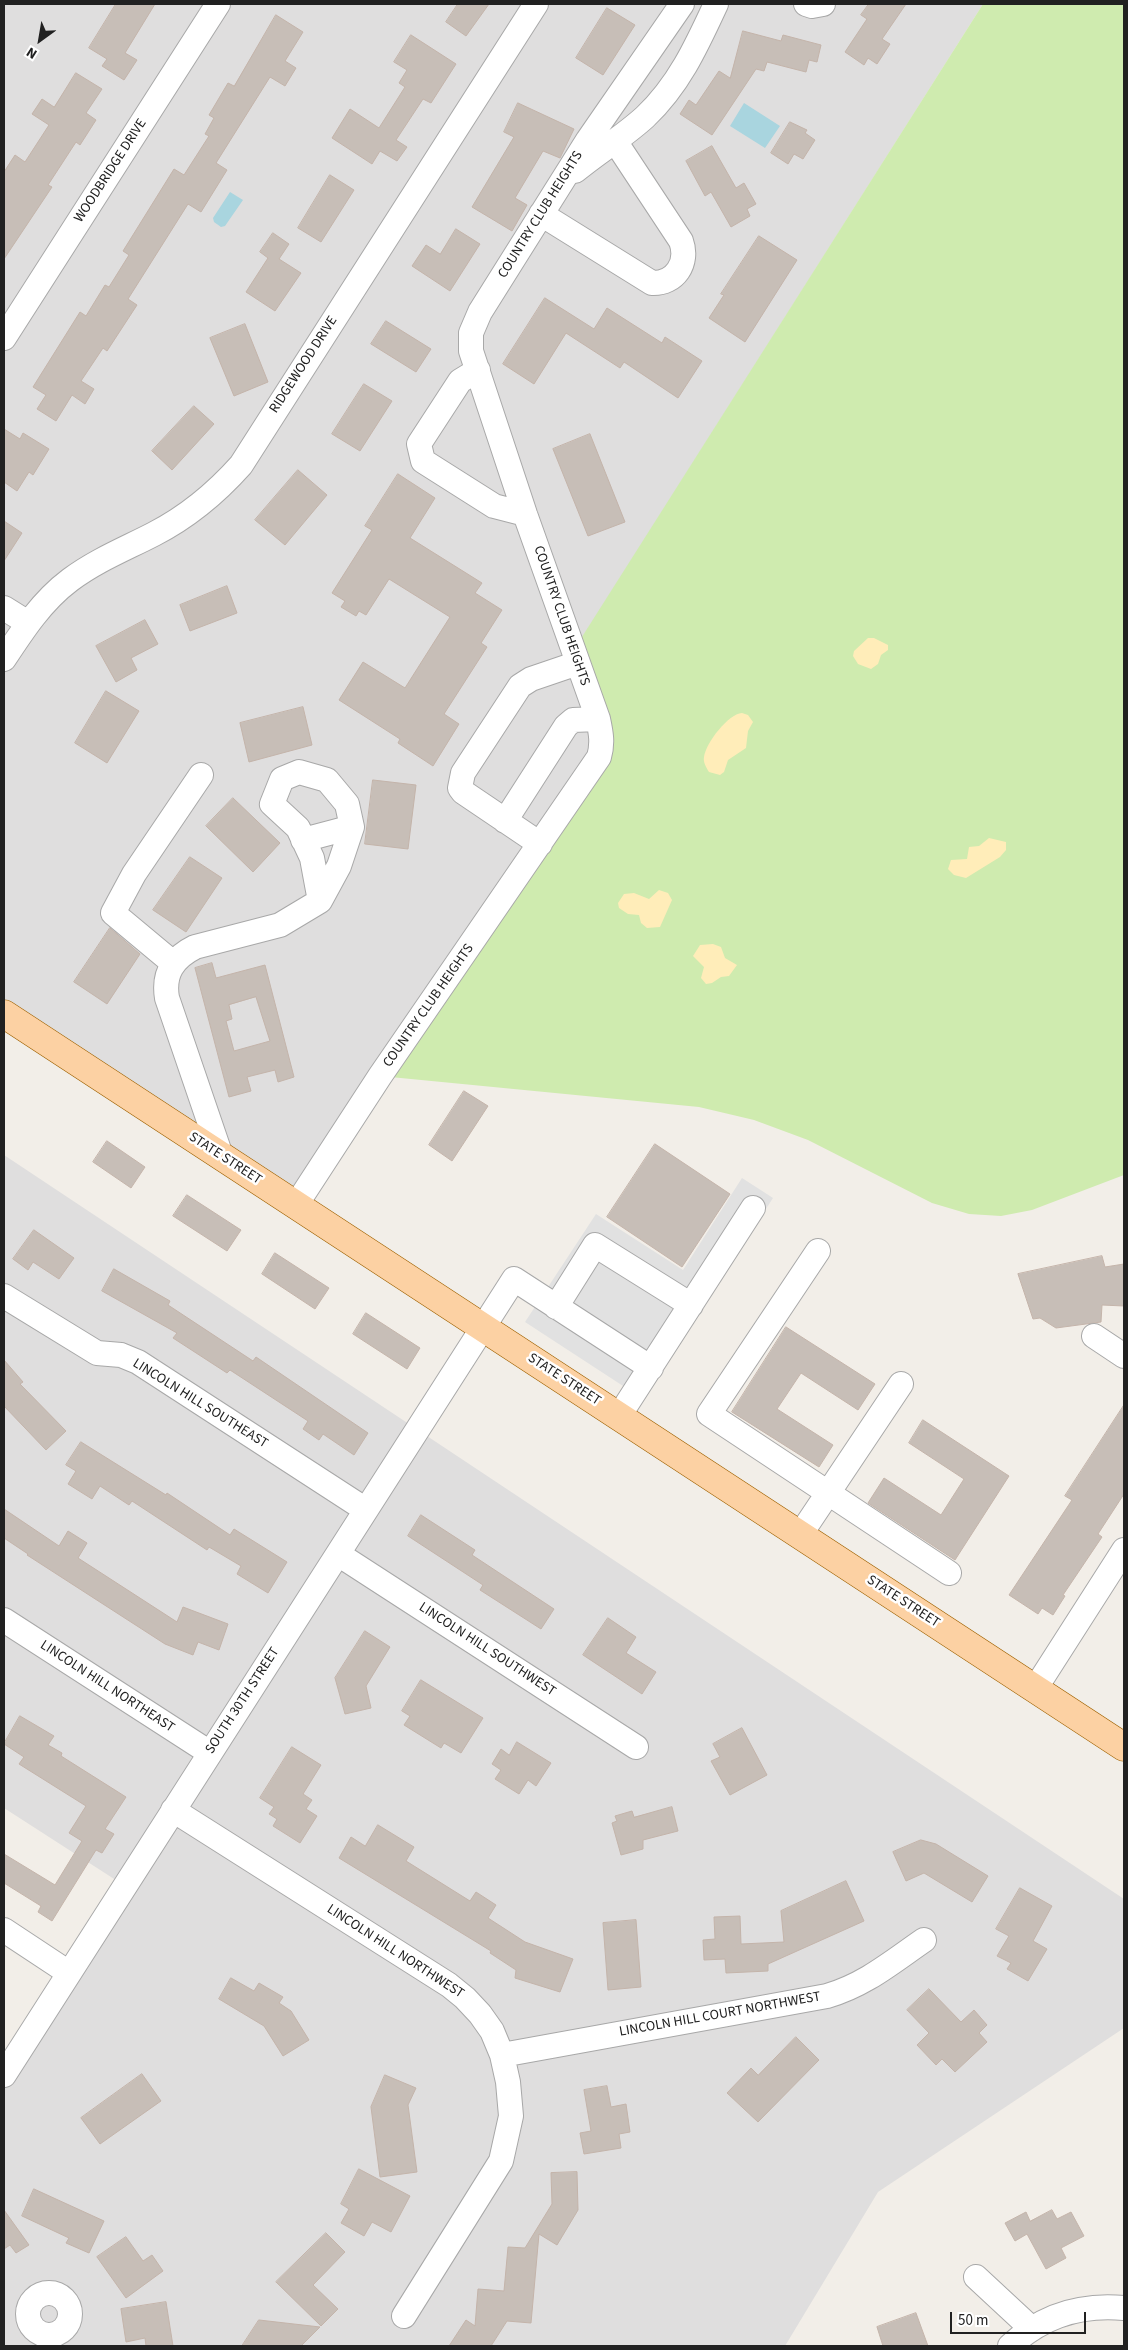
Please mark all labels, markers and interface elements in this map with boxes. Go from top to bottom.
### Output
north arrow [15,15,65,65]
text: N [23,42,41,64]
street label: WOODBRIDGE DRIVE [71,116,151,226]
street label: COUNTRY CLUB HEIGHTS [495,148,587,282]
street label: RIDGEWOOD DRIVE [266,313,342,417]
street label: COUNTRY CLUB HEIGHTS [529,544,593,688]
street label: COUNTRY CLUB HEIGHTS [380,941,478,1071]
street label: STATE STREET [185,1129,265,1189]
street label: STATE STREET [524,1350,604,1410]
street label: LINCOLN HILL SOUTHEAST [129,1355,271,1453]
street label: STATE STREET [863,1572,943,1632]
street label: LINCOLN HILL SOUTHWEST [415,1599,559,1701]
street label: LINCOLN HILL NORTHEAST [37,1637,177,1737]
street label: SOUTH 30TH STREET [202,1645,284,1757]
street label: LINCOLN HILL NORTHWEST [323,1901,467,2003]
street label: LINCOLN HILL COURT NORTHWEST [618,1989,822,2041]
scale bar [953,2302,1089,2334]
text: 50 m [958,2310,988,2331]

